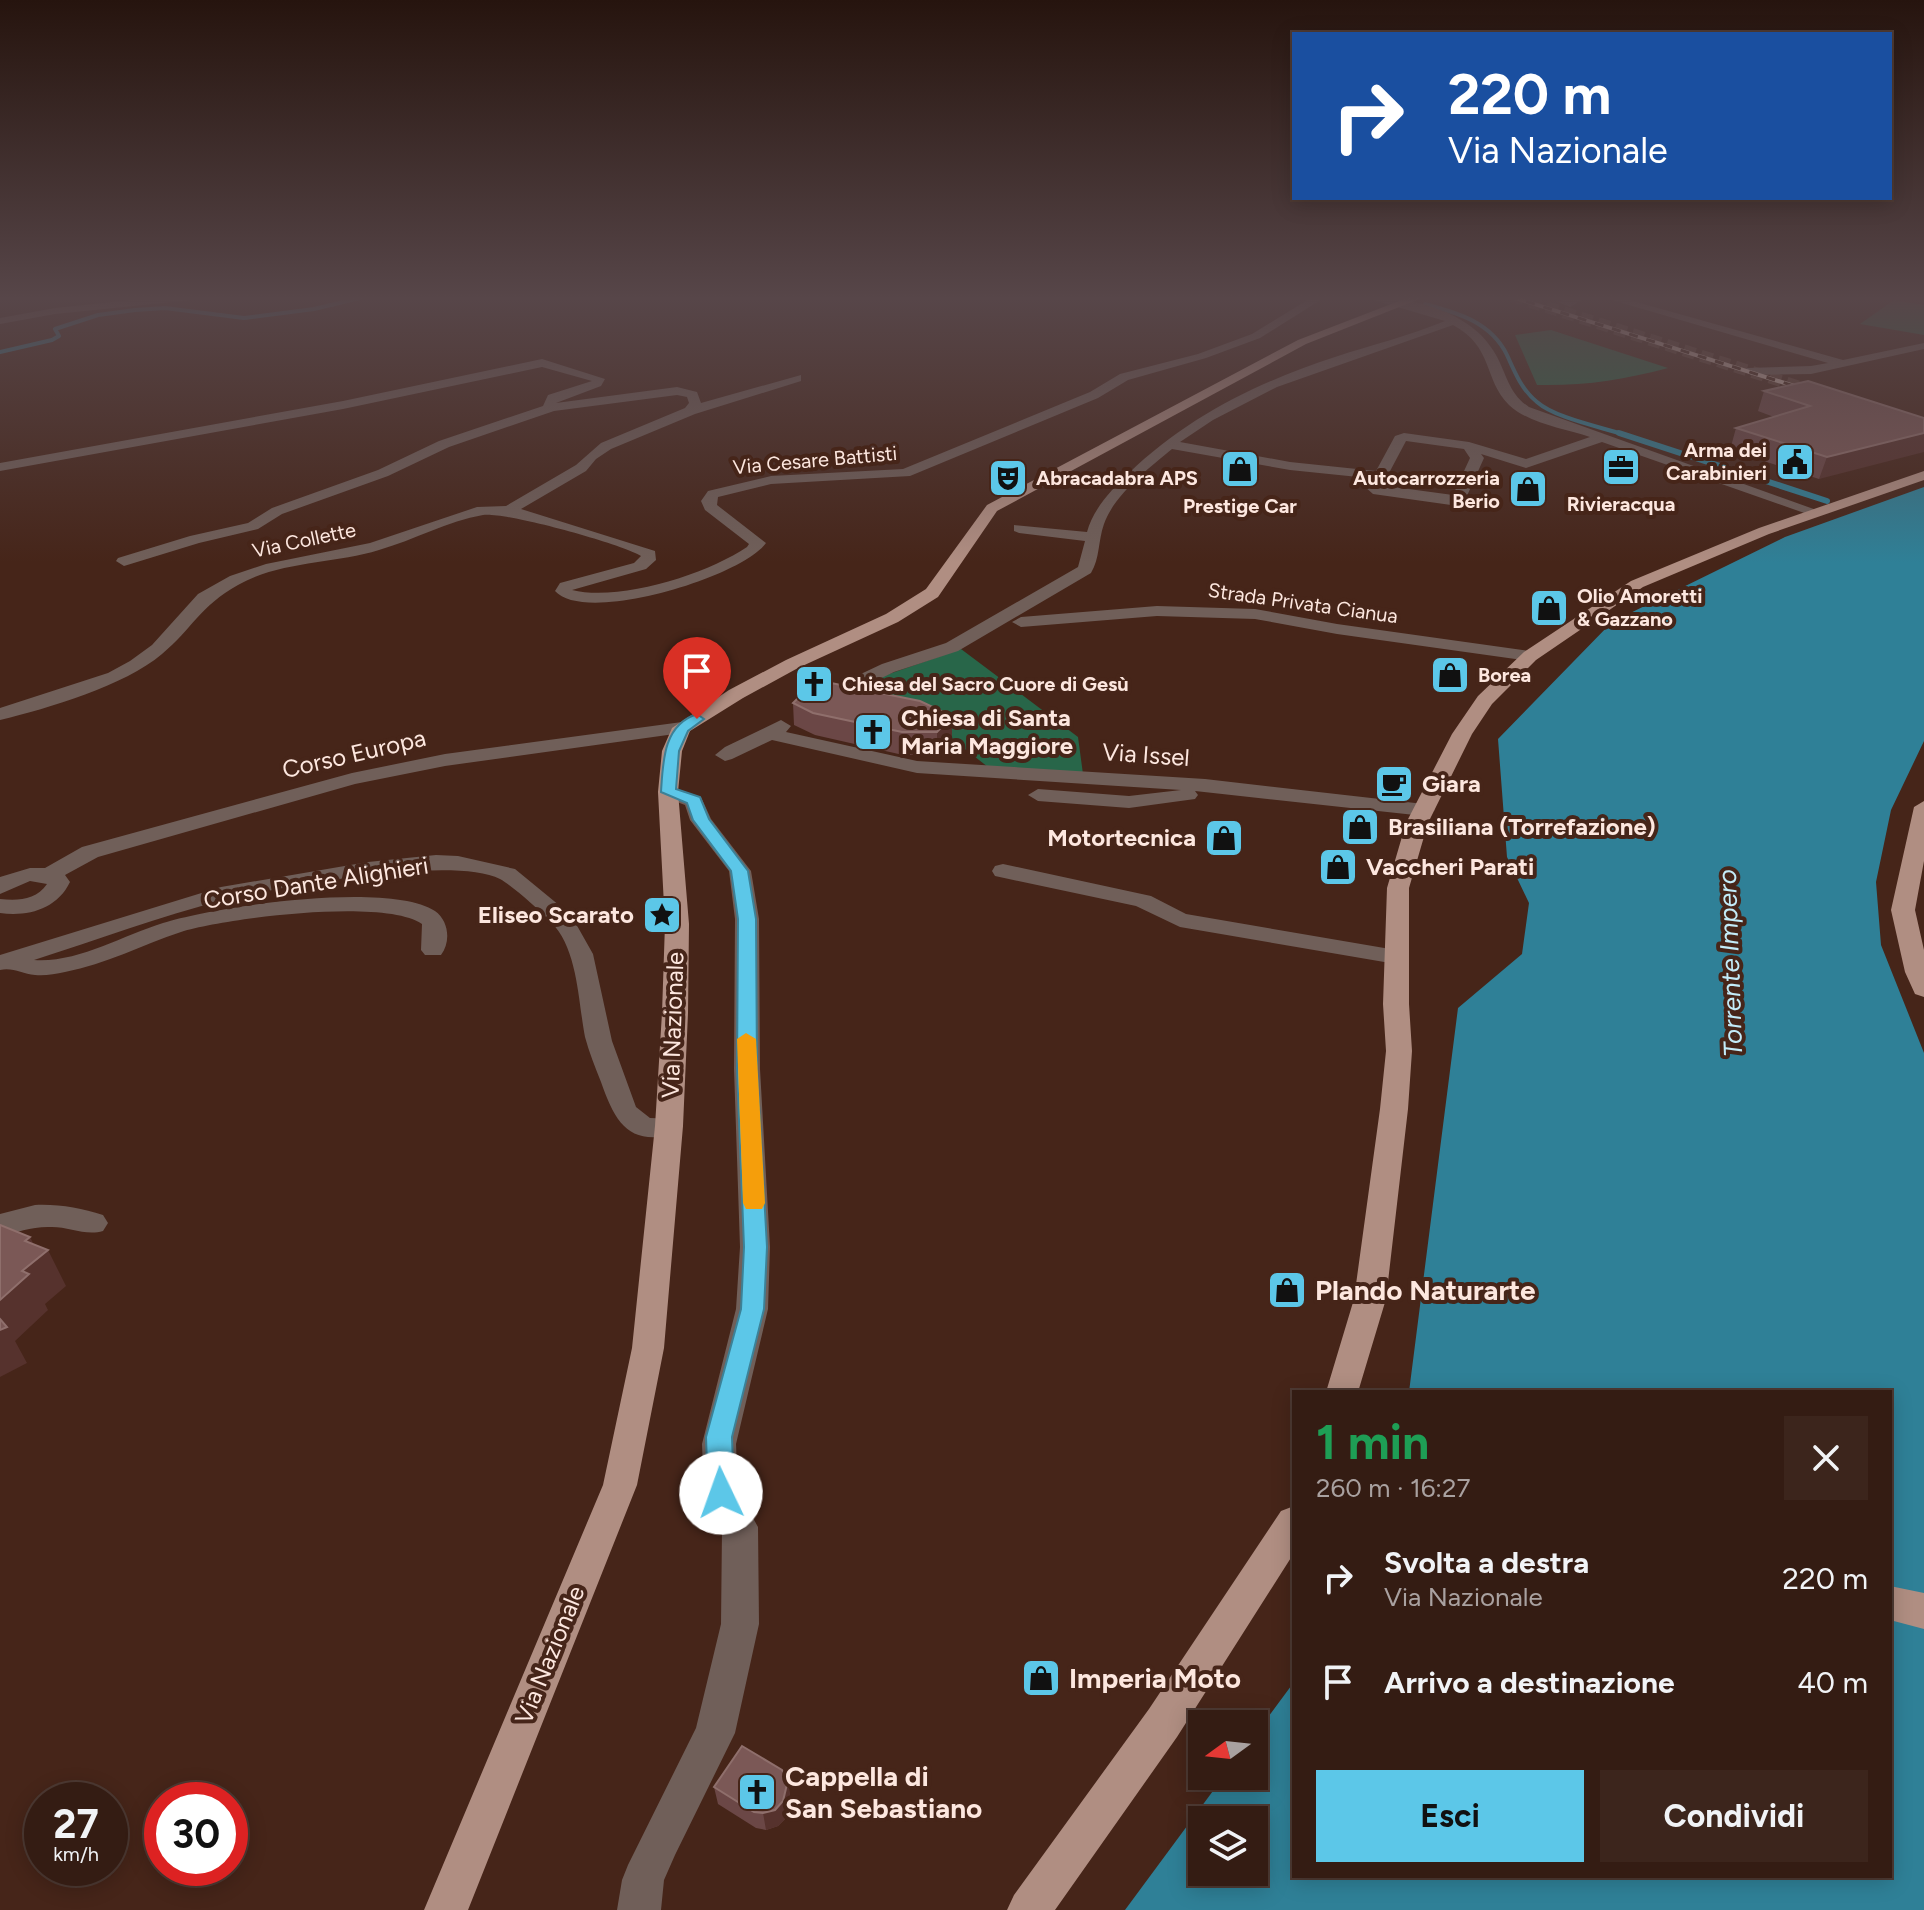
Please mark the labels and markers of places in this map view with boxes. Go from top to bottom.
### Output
place label: Arma dei Carabinieri [1666,438,1767,485]
public building icon: Arma dei Carabinieri [1774,441,1816,483]
office icon: Rivieracqua [1600,446,1642,488]
shop icon: Prestige Car [1219,448,1261,490]
theatre icon: Abracadabra APS [987,457,1029,499]
place label: Abracadabra APS [1036,466,1198,490]
place label: Autocarrozzeria Berio [1353,466,1500,513]
shop icon: Autocarrozzeria Berio [1507,468,1549,510]
place label: Rivieracqua [1567,492,1675,516]
place label: Prestige Car [1183,494,1297,518]
place label: Olio Amoretti & Gazzano [1577,584,1703,631]
shop icon: Olio Amoretti & Gazzano [1528,587,1570,629]
pin [663,637,731,719]
shop icon: Borea [1429,654,1471,696]
church icon: Chiesa del Sacro Cuore di Gesù [793,663,835,705]
place label: Borea [1478,663,1531,687]
place label: Chiesa del Sacro Cuore di Gesù [842,672,1129,696]
place label: Chiesa di Santa Maria Maggiore [901,703,1073,760]
church icon: Chiesa di Santa Maria Maggiore [852,711,894,753]
cafe icon: Giara [1373,763,1415,805]
place label: Giara [1422,769,1481,798]
shop icon: Brasiliana (Torrefazione) [1339,806,1381,848]
place label: Brasiliana (Torrefazione) [1388,812,1656,841]
shop icon: Motortecnica [1203,817,1245,859]
place label: Motortecnica [1047,823,1196,852]
shop icon: Vaccheri Parati [1317,846,1359,888]
place label: Vaccheri Parati [1366,852,1534,881]
place icon: Eliseo Scarato [641,894,683,936]
place label: Eliseo Scarato [478,900,634,929]
shop icon: Plando Naturarte [1266,1269,1308,1311]
place label: Plando Naturarte [1315,1273,1536,1307]
shop icon: Imperia Moto [1020,1657,1062,1699]
place label: Imperia Moto [1069,1661,1241,1695]
place label: Cappella di San Sebastiano [785,1759,982,1825]
church icon: Cappella di San Sebastiano [736,1771,778,1813]

